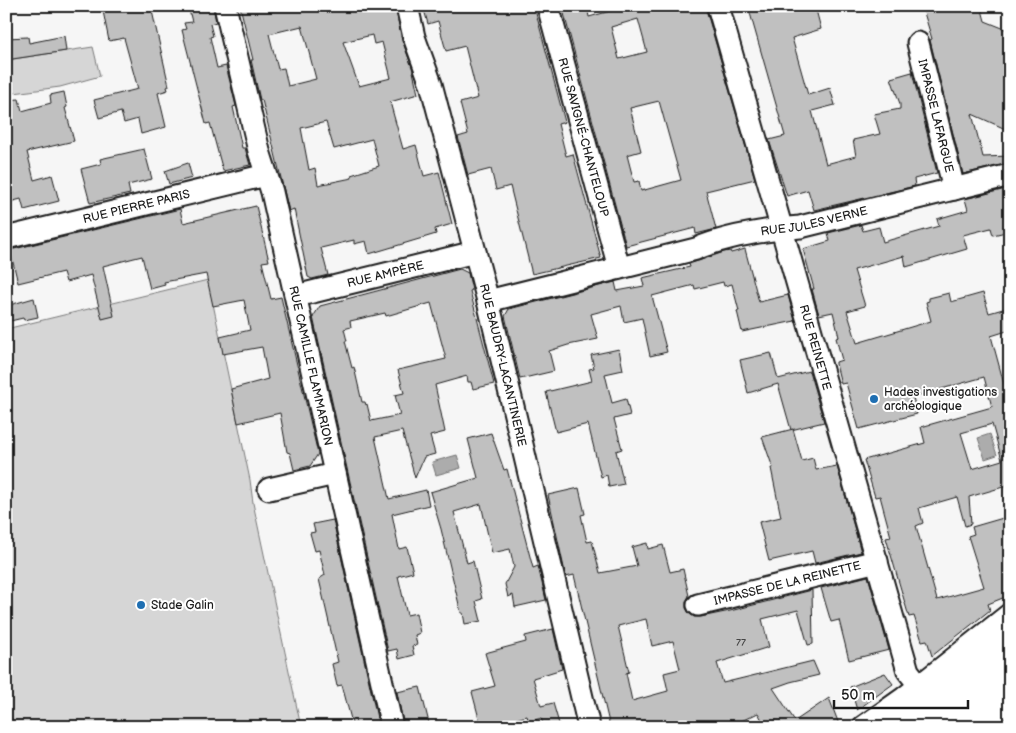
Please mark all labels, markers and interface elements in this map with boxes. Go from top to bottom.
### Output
street label: RUE SAVIGNÉ-CHANTELOUP [554,56,612,219]
street label: IMPASSE LAFARGUE [914,58,957,174]
street label: RUE PIERRE PARIS [81,187,191,227]
street label: RUE JULES VERNE [760,204,869,239]
street label: RUE AMPÈRE [346,258,425,291]
street label: RUE BAUDRY-LACANTINERIE [476,282,529,448]
street label: RUE CAMILLE FLAMMARION [285,284,336,447]
street label: RUE REINETTE [796,303,834,392]
place label: Hades investigations archéologique [884,385,997,414]
marker: Hades investigations archéologique [868,393,880,405]
street label: IMPASSE DE LA REINETTE [712,558,863,609]
place label: Stade Galin [151,598,214,613]
marker: Stade Galin [135,599,147,611]
house number: 77 [736,637,746,649]
scale bar [834,678,967,710]
text: 50 m [841,686,875,705]

